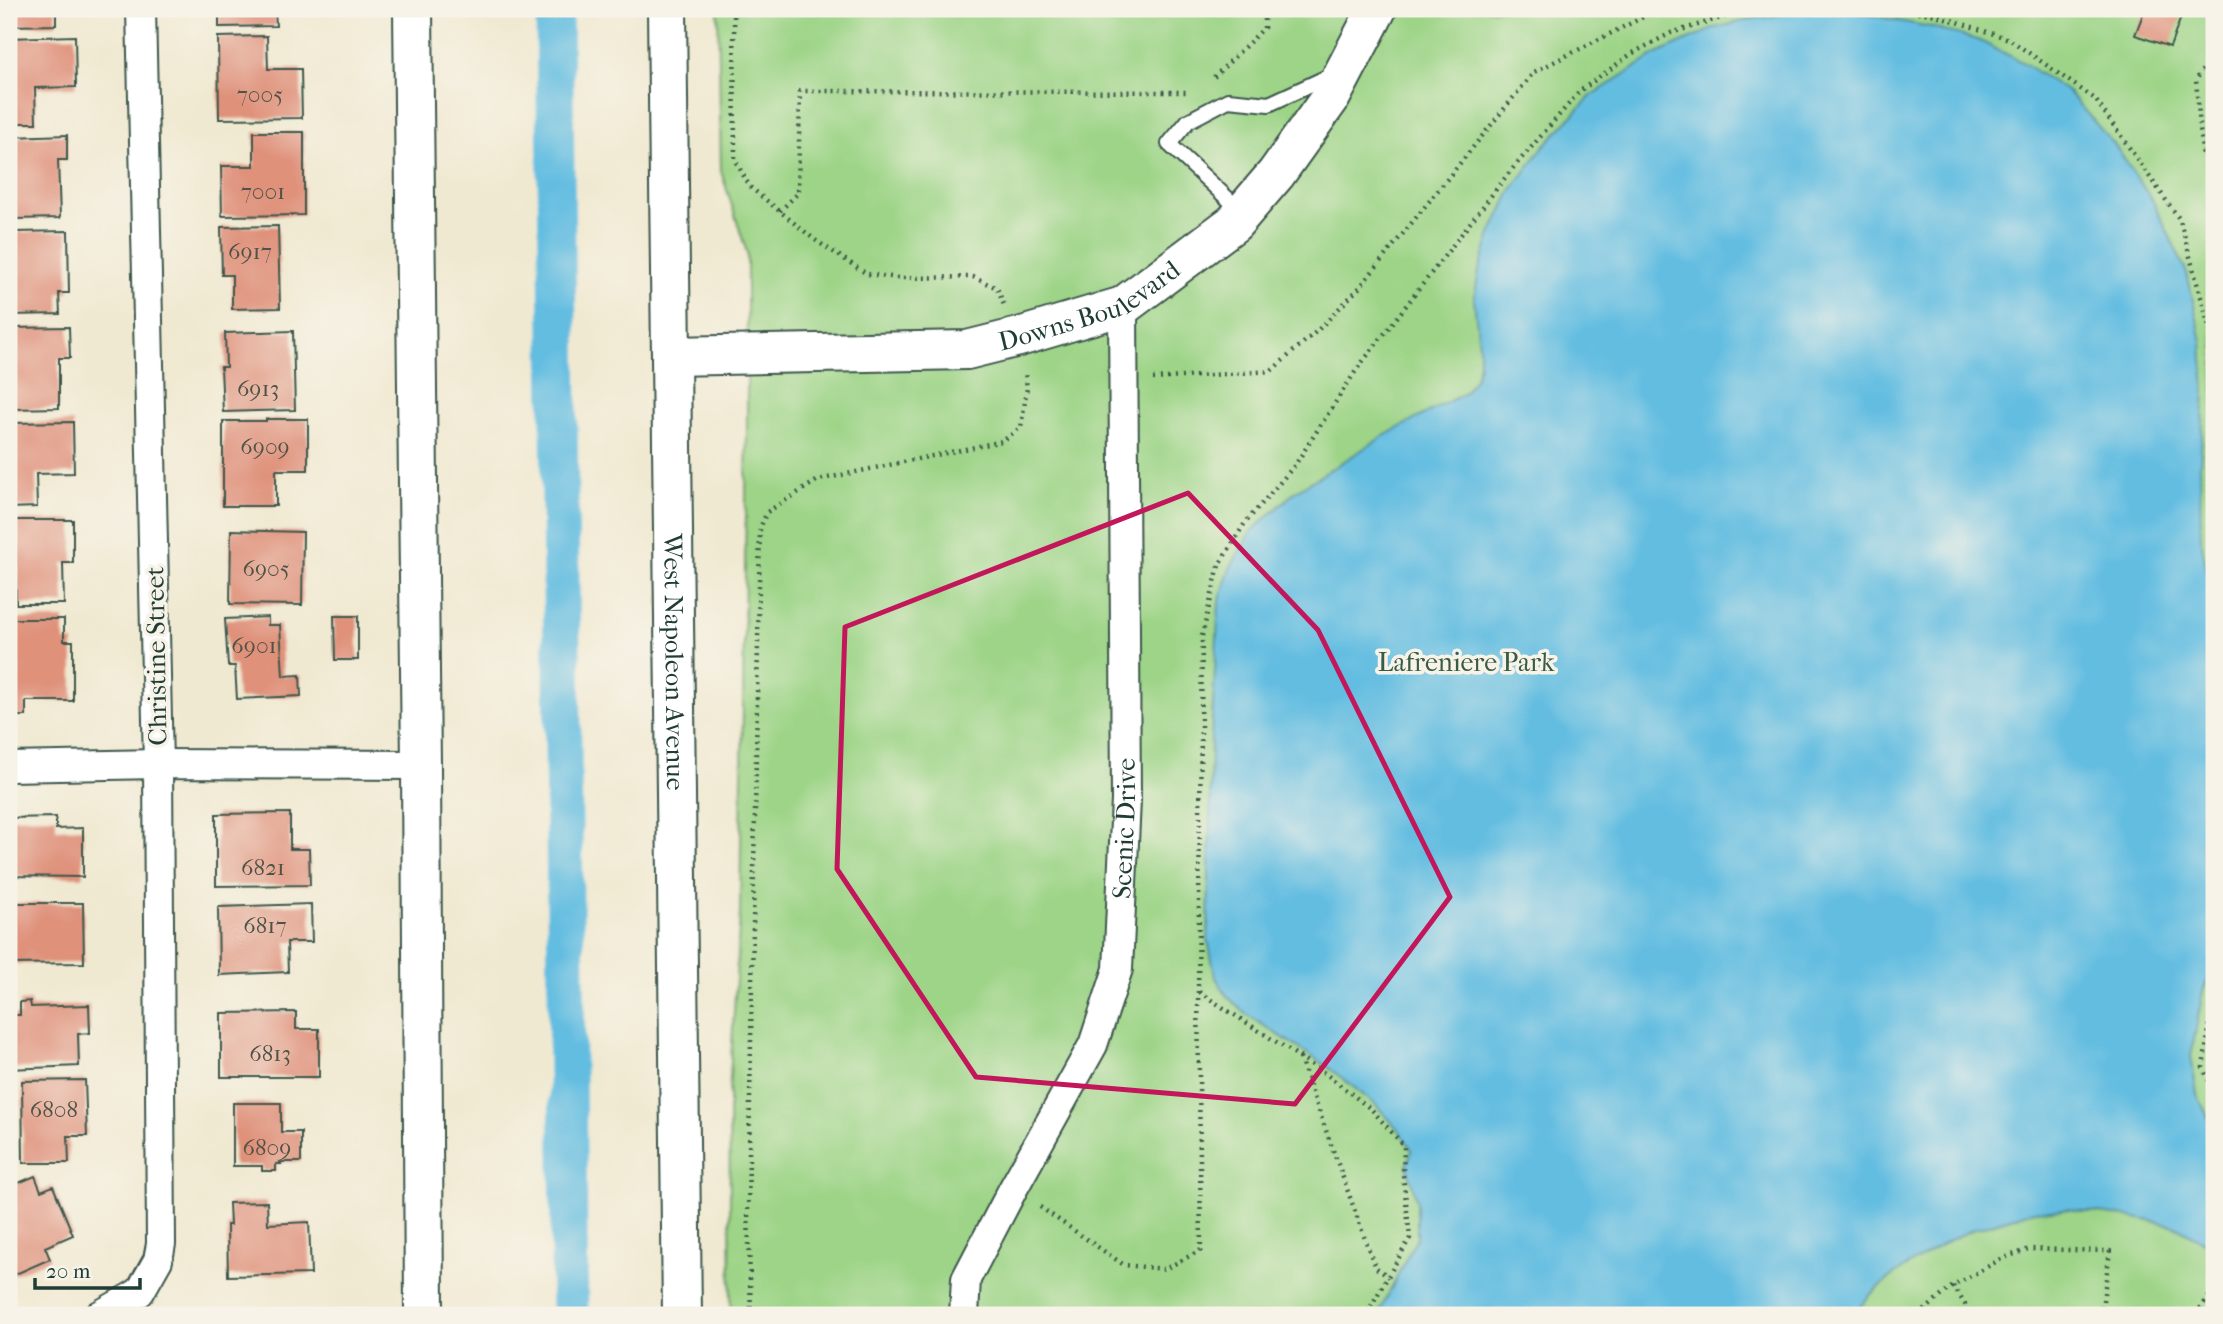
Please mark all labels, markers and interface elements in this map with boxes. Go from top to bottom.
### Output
house number: 7005 [237,81,283,108]
house number: 7001 [241,178,285,205]
house number: 6917 [228,238,272,265]
street label: Downs Boulevard [995,253,1187,358]
house number: 6913 [237,375,279,402]
house number: 6909 [240,433,290,460]
street label: West Napoleon Avenue [657,532,691,791]
house number: 6905 [242,555,290,582]
street label: Christine Street [139,565,174,746]
house number: 6901 [231,632,277,659]
park label: Lafreniere Park [1378,647,1555,678]
street label: Scenic Drive [1106,758,1142,900]
house number: 6821 [241,854,285,881]
house number: 6817 [243,912,287,939]
house number: 6813 [249,1040,291,1067]
house number: 6808 [30,1096,78,1123]
house number: 6809 [243,1134,291,1161]
scale bar [35,1247,140,1291]
text: 20 m [46,1259,91,1283]

